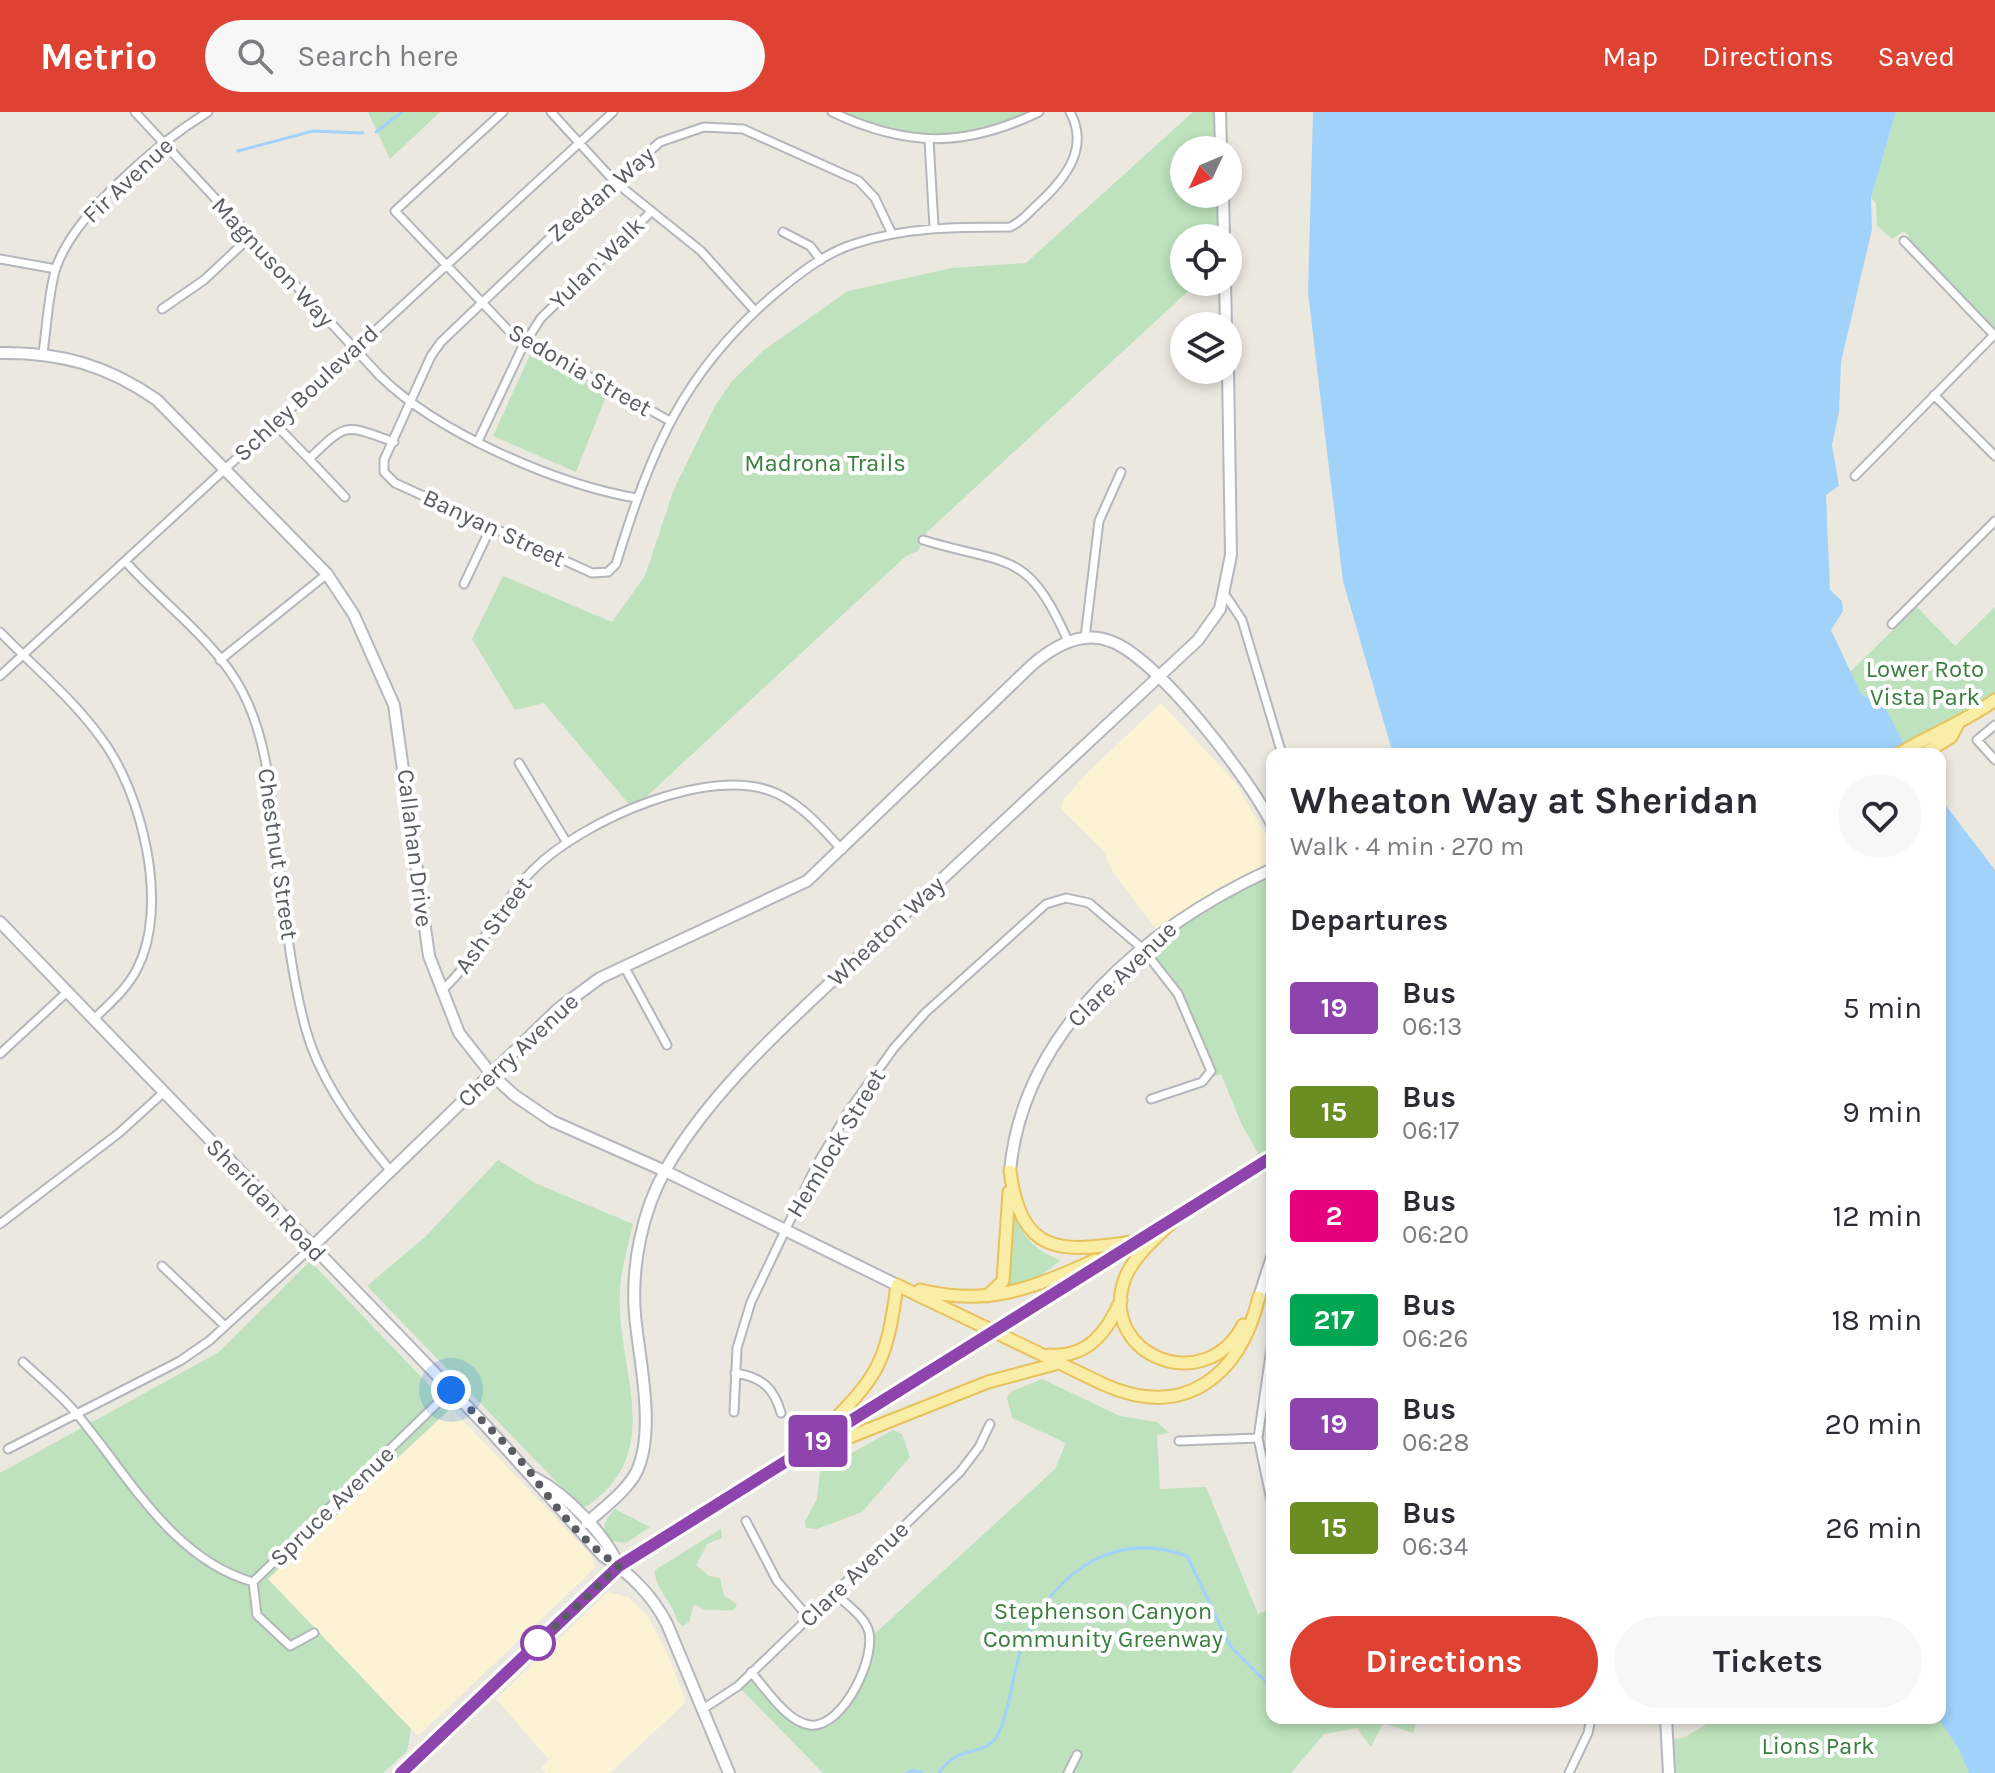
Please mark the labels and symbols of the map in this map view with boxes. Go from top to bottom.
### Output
street label: Fir Avenue [77,131,179,229]
north arrow [1170,136,1242,208]
street label: Zeedan Way [542,140,660,248]
street label: Magnuson Way [206,191,340,333]
street label: Yulan Walk [544,211,650,315]
street label: Sedonia Street [503,318,657,422]
street label: Schley Boulevard [228,319,384,467]
park label: Madrona Trails [744,449,906,477]
street label: Banyan Street [419,483,569,573]
park label: Lower Roto Vista Park [1866,655,1984,711]
street label: Chestnut Street [252,767,304,941]
street label: Callahan Drive [391,768,439,928]
street label: Wheaton Way [822,870,950,992]
street label: Ash Street [449,871,537,979]
street label: Clare Avenue [1062,915,1182,1033]
street label: Cherry Avenue [452,987,584,1113]
street label: Hemlock Street [781,1064,891,1222]
street label: Sheridan Road [200,1133,332,1267]
your location [431,1370,471,1410]
line badge: 19 [782,1415,854,1467]
street label: Spruce Avenue [264,1440,400,1572]
street label: Clare Avenue [794,1515,914,1633]
park label: Stephenson Canyon Community Greenway [983,1597,1223,1653]
unlabelled marker [521,1626,555,1660]
park label: Lions Park [1762,1732,1874,1760]

